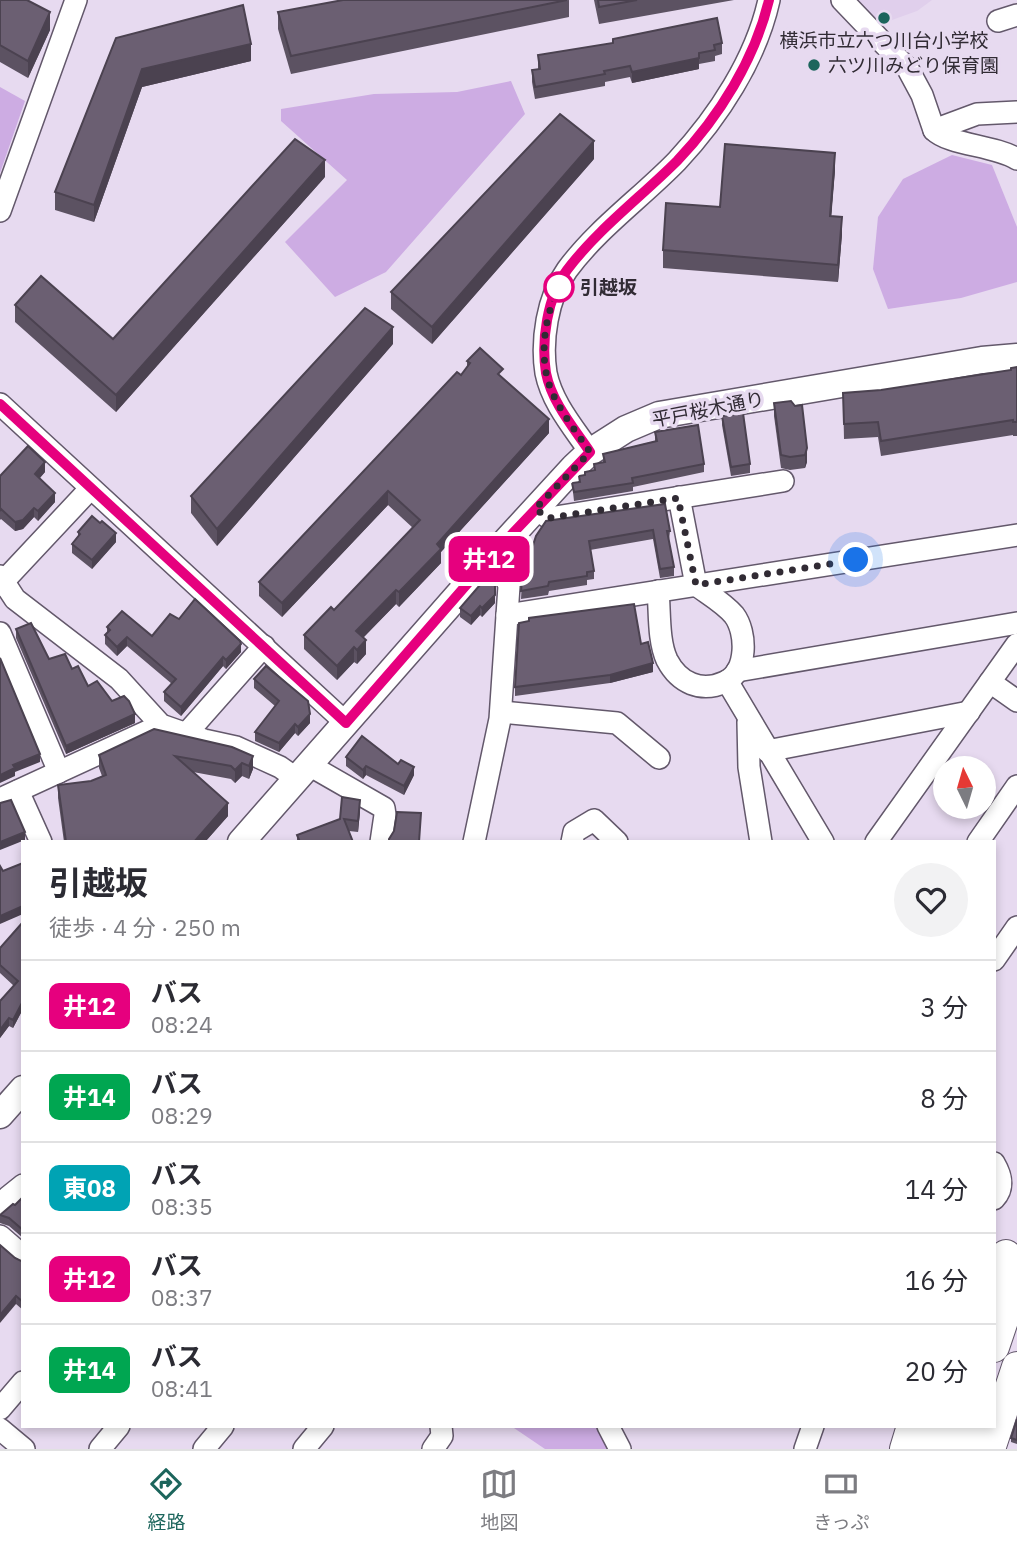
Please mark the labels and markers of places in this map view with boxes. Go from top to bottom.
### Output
marker: 横浜市立六つ川台小学校 [876,10,892,26]
place label: 横浜市立六つ川台小学校 [779,28,989,52]
place label: 六ツ川みどり保育園 [828,53,999,77]
marker: 六ツ川みどり保育園 [806,57,822,73]
marker: 引越坂 [544,272,574,302]
place label: 引越坂 [580,275,637,299]

